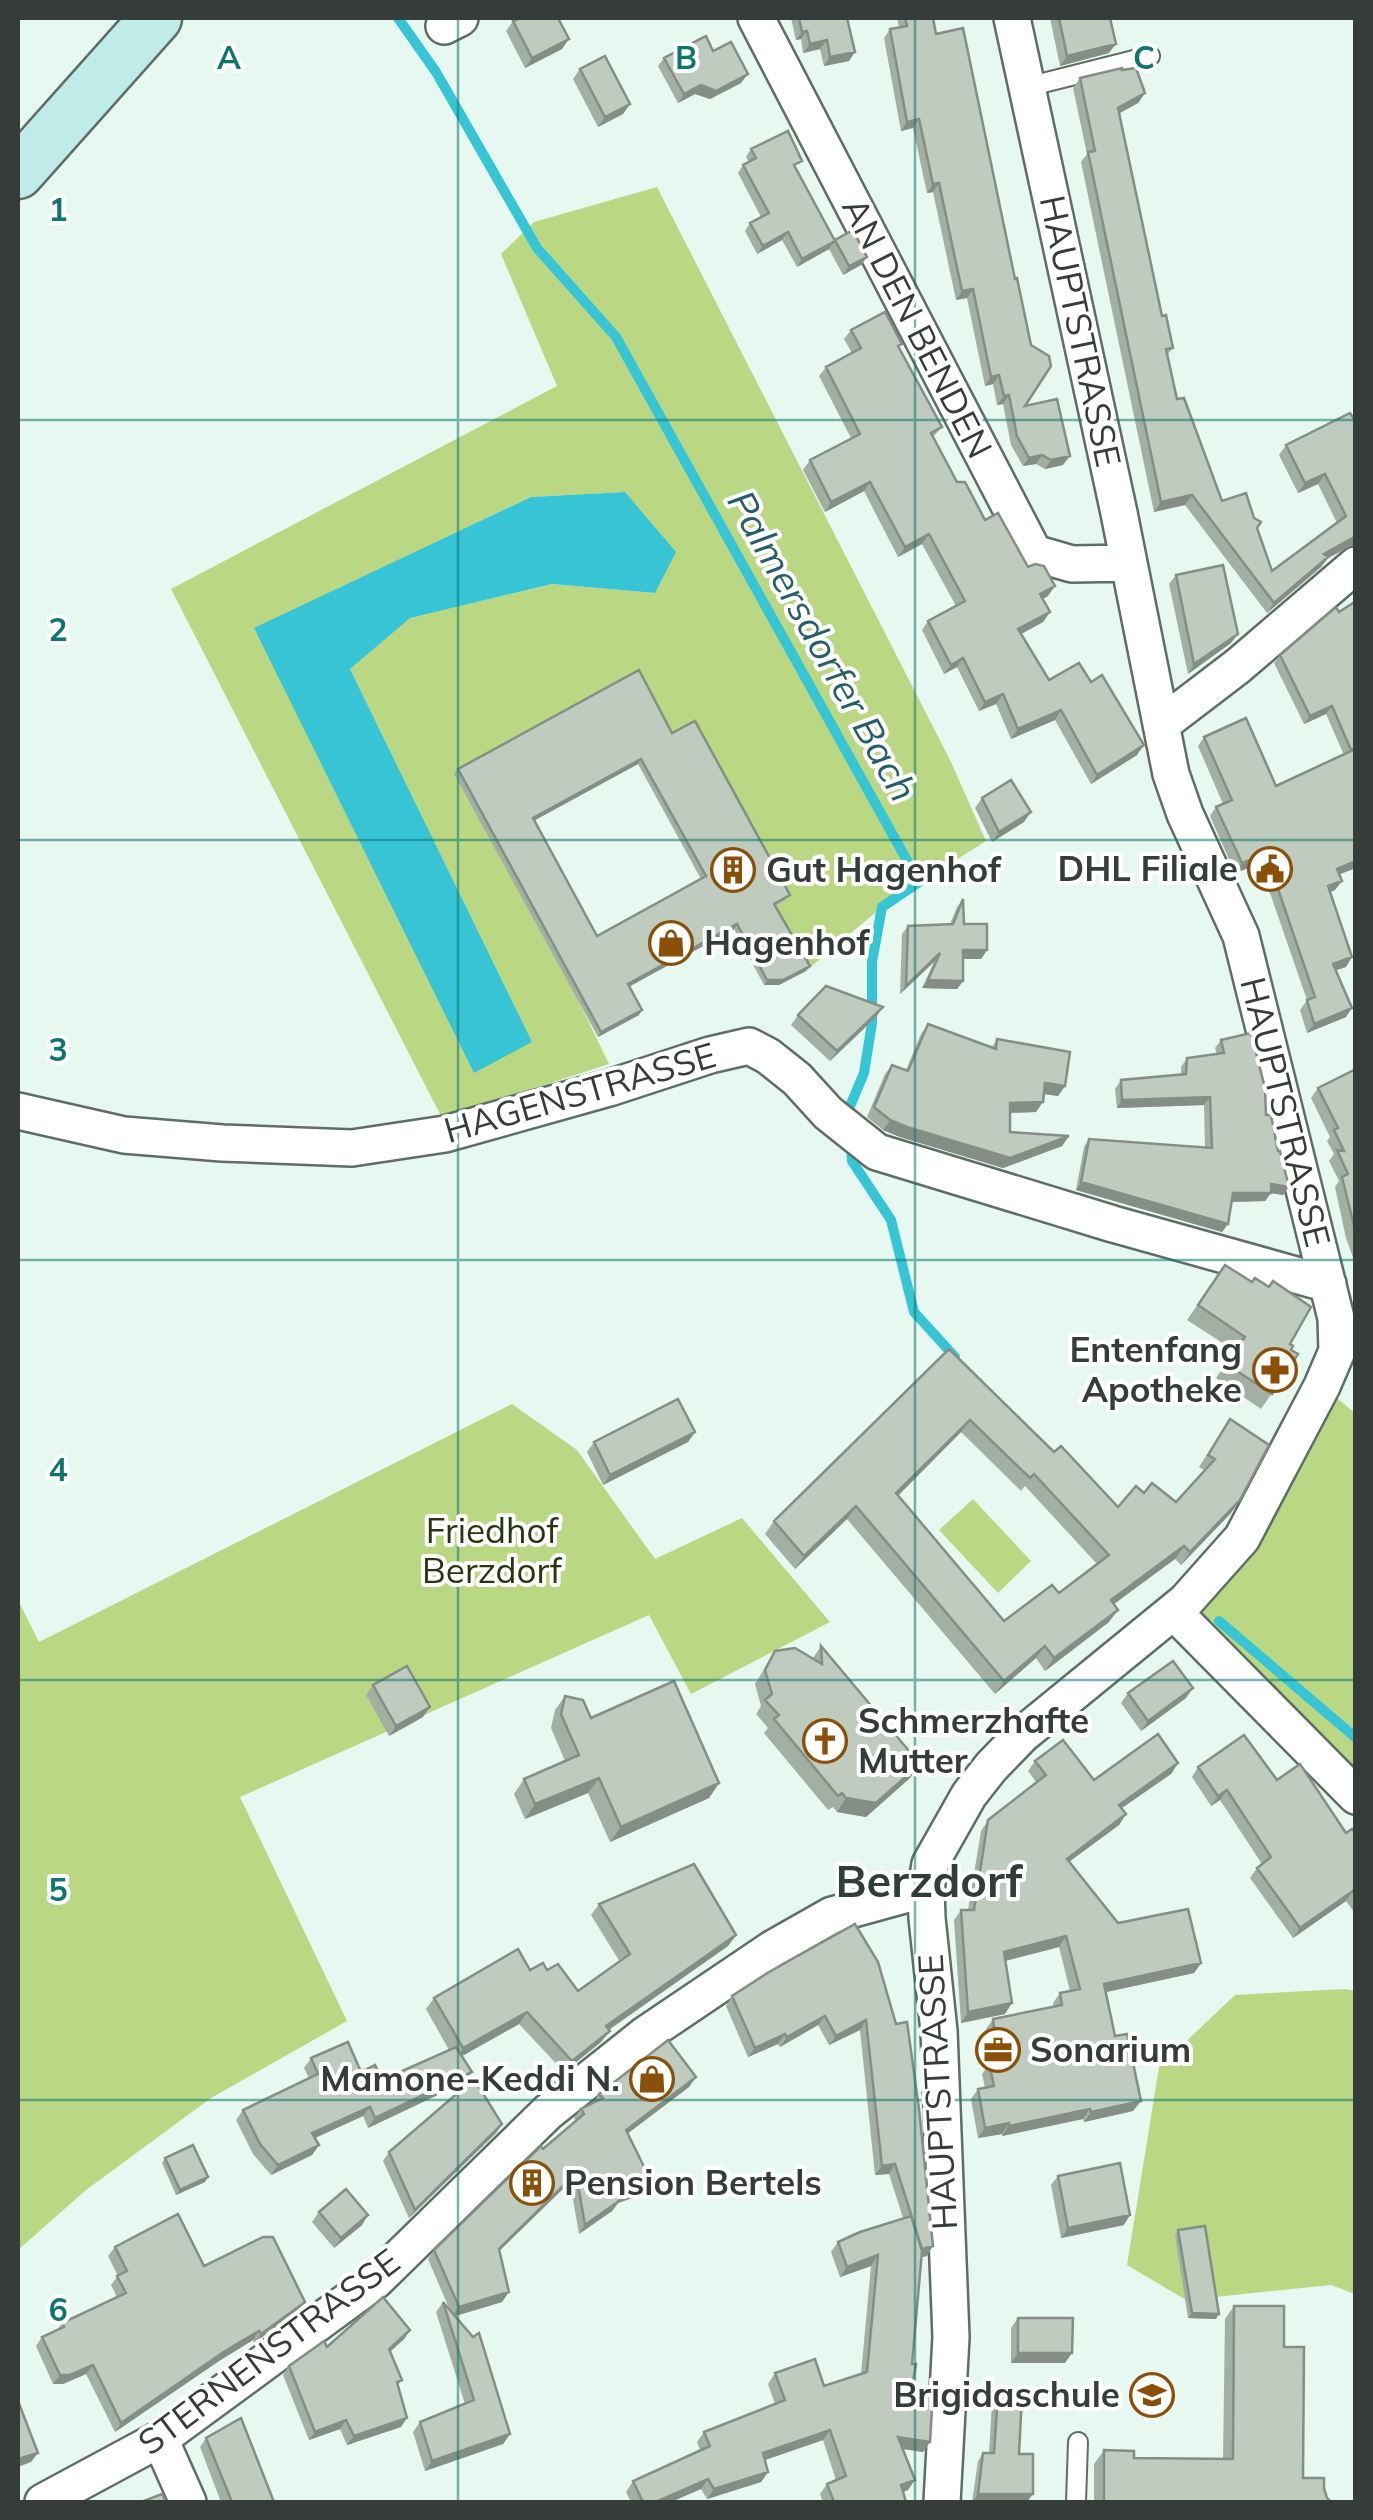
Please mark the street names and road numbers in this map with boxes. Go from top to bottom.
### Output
street label: AN DEN BENDEN [833,190,1003,465]
street label: HAUPTSTRASSE [1031,191,1131,470]
street label: HAUPTSTRASSE [1231,972,1341,1251]
street label: HAGENSTRASSE [439,1032,721,1152]
street label: HAUPTSTRASSE [908,1953,966,2231]
street label: STERNENSTRASSE [129,2239,408,2464]

